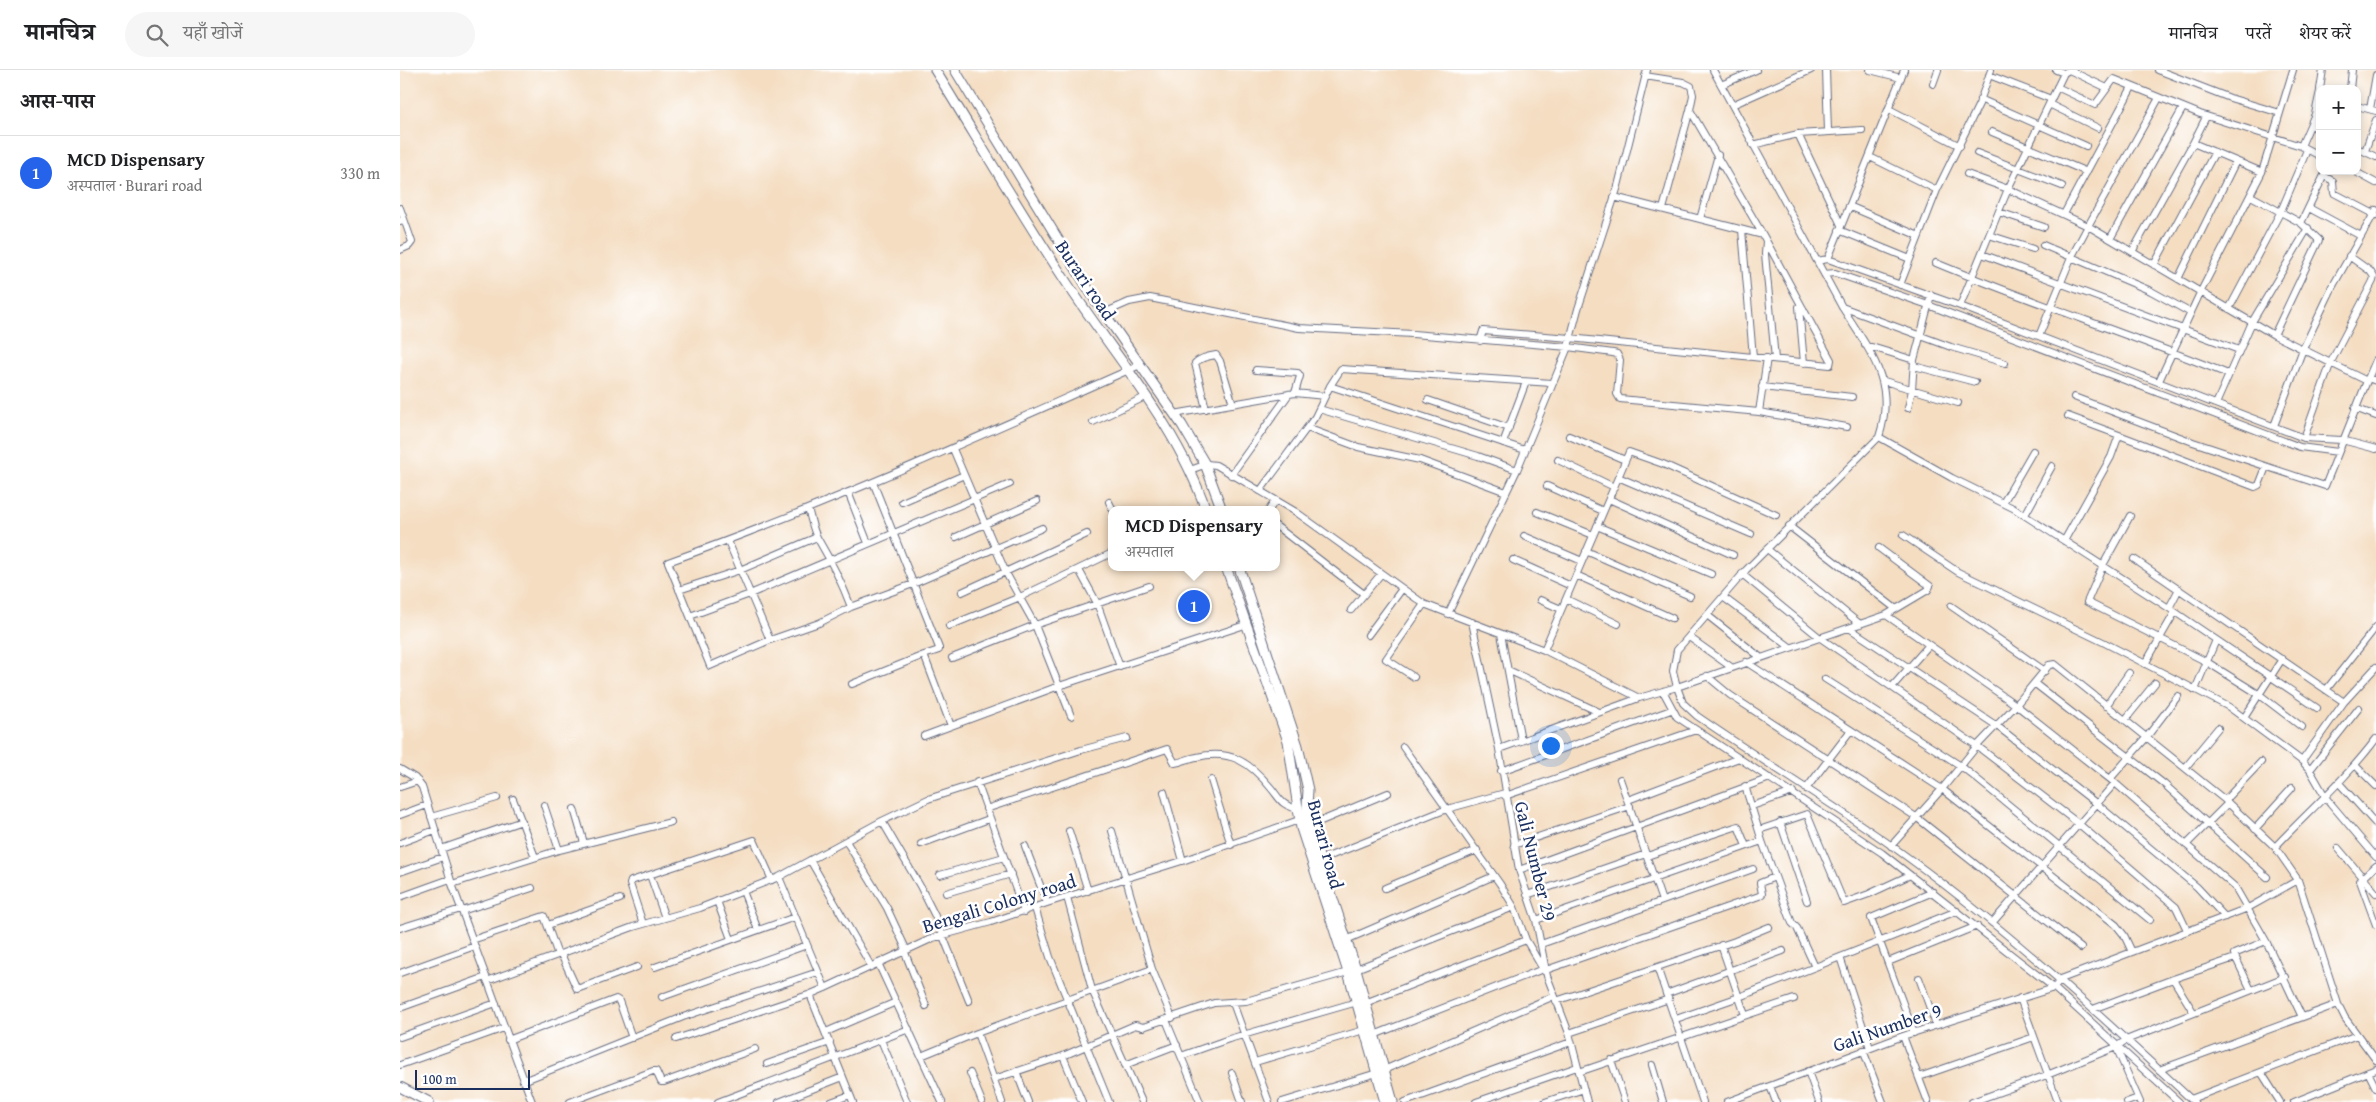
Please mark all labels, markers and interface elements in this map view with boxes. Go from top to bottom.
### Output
search box [125,12,475,57]
text: मानचित्र [25,14,95,49]
text: यहाँ खोजें [183,18,243,46]
text: मानचित्र [2169,19,2218,46]
text: परतें [2246,19,2271,46]
text: शेयर करें [2299,19,2351,46]
icon: search [143,21,171,49]
text: आस-पास [20,85,94,116]
map controls [2316,85,2361,175]
button: + [2316,85,2361,130]
button: − [2316,130,2361,175]
text: MCD Dispensary [67,145,205,173]
text: 1 [32,161,40,185]
text: 330 m [340,161,380,185]
text: अस्पताल · Burari road [67,173,202,197]
street label: Burari road [1049,234,1124,326]
popup [1108,506,1280,571]
text: MCD Dispensary [1125,511,1263,539]
text: अस्पताल [1125,539,1174,563]
pin: 1 [1178,587,1210,625]
your location [1538,733,1564,759]
street label: Burari road [1301,796,1352,893]
street label: Gali Number 29 [1508,798,1564,924]
street label: Bengali Colony road [919,866,1080,940]
street label: Gali Number 9 [1829,995,1945,1059]
scale bar [415,1067,530,1090]
text: 100 m [422,1069,457,1089]

